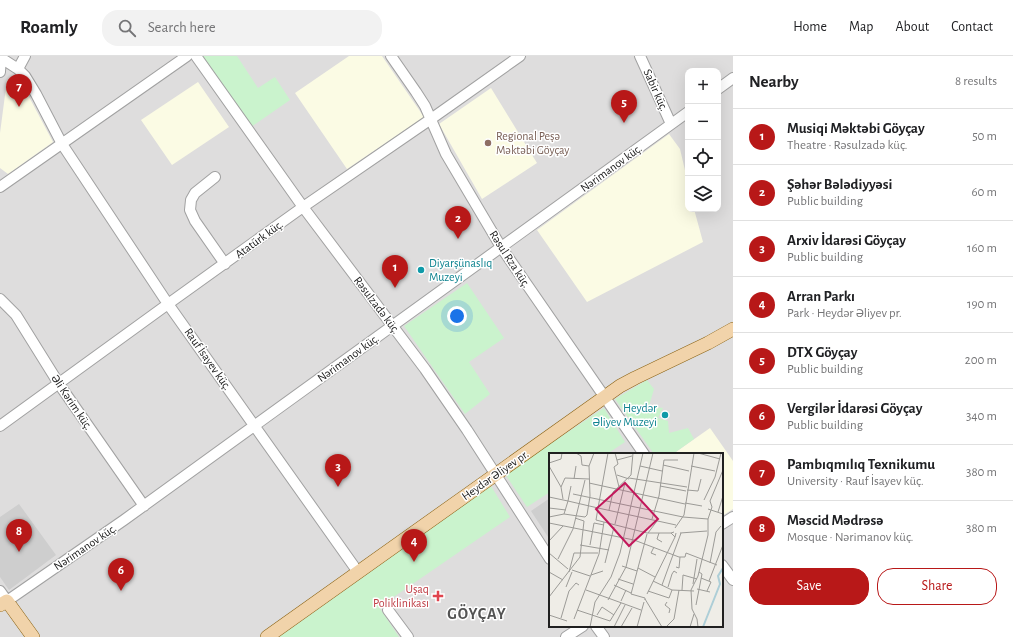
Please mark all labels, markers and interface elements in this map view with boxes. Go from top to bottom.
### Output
search box [102,10,382,46]
icon: search [116,17,138,39]
text: Roamly [20,18,78,37]
text: Search here [148,20,216,35]
text: Home [793,20,827,34]
text: Map [849,20,873,34]
text: About [895,20,929,34]
text: Contact [951,20,993,34]
street label: Sabir küç. [641,67,671,113]
map controls [685,68,721,212]
button: + [685,68,721,104]
text: Nearby [749,73,799,90]
pin: 7 [6,74,32,107]
text: 8 results [955,75,997,88]
pin: 5 [611,90,637,123]
button: − [685,104,721,140]
text: Musiqi Məktəbi Göyçay [787,121,925,136]
place label: Regional Peşə Məktəbi Göyçay [496,130,569,157]
text: 1 [760,130,764,143]
text: 50 m [972,130,997,143]
marker: Regional Peşə Məktəbi Göyçay [483,138,493,148]
text: Theatre · Rəsulzadə küç. [787,139,908,152]
button: locate [685,140,721,176]
street label: Nərimanov küç. [578,142,644,194]
button: layers [685,176,721,212]
text: Şəhər Bələdiyyəsi [787,177,892,192]
text: 2 [759,186,765,199]
text: 60 m [971,186,997,199]
text: Public building [787,195,863,208]
pin: 2 [445,206,471,239]
street label: Atatürk küç. [233,218,285,260]
street label: Rəsul Rza küç. [487,228,533,290]
text: Arxiv İdarəsi Göyçay [787,233,906,248]
text: 3 [759,242,765,255]
text: 160 m [967,242,997,255]
text: Public building [787,251,863,264]
pin: 1 [382,255,408,288]
place label: Diyarşünaslıq Muzeyi [429,257,492,284]
marker: Diyarşünaslıq Muzeyi [416,265,426,275]
street label: Rəsulzadə küç. [352,274,402,336]
text: Arran Parkı [787,289,855,304]
text: 4 [759,298,765,311]
text: 190 m [967,298,997,311]
your location [447,306,467,326]
text: Park · Heydər Əliyev pr. [787,307,902,320]
street label: Rauf İsayev küç. [181,325,235,393]
street label: Nərimanov küç. [315,332,381,384]
text: DTX Göyçay [787,345,857,360]
text: 5 [759,354,765,367]
text: 200 m [965,354,997,367]
text: Public building [787,363,863,376]
street label: Əli Kərim küç. [49,372,95,432]
text: Vergilər İdarəsi Göyçay [787,401,922,416]
place label: Heydər Əliyev Muzeyi [592,402,657,429]
marker: Heydər Əliyev Muzeyi [660,410,670,420]
text: 6 [759,410,765,423]
text: 340 m [966,410,997,423]
text: Public building [787,419,863,432]
street label: Heydər Əliyev pr. [459,448,531,503]
inset map [549,453,723,627]
pin: 3 [325,454,351,487]
text: Pambıqmılıq Texnikumu [787,457,935,472]
text: 7 [759,466,765,479]
text: 380 m [966,466,997,479]
text: University · Rauf İsayev küç. [787,475,924,488]
text: Məscid Mədrəsə [787,513,883,528]
pin: 8 [6,519,32,552]
street label: Nərimanov küç. [51,522,119,572]
text: 8 [759,522,765,535]
text: 380 m [966,522,997,535]
pin: 4 [401,529,427,562]
text: Mosque · Nərimanov küç. [787,531,913,544]
pin: 6 [108,558,134,591]
button: Save [749,568,869,605]
button: Share [877,568,997,605]
place label: Uşaq Poliklinikası [373,583,429,609]
marker: Uşaq Poliklinikası [432,590,444,602]
district label: GÖYÇAY [447,604,507,622]

